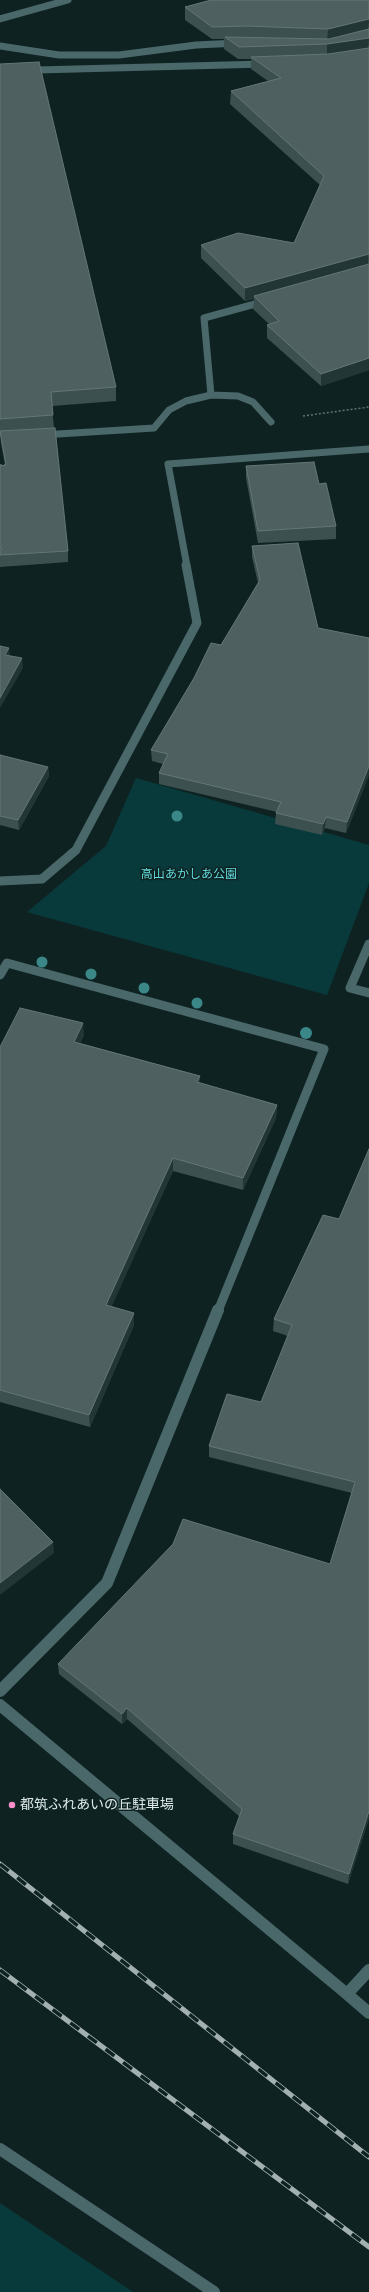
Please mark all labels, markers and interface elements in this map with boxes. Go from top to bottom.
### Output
park label: 高山あかしあ公園 [141,868,237,882]
place label: 都筑ふれあいの丘駐車場 [20,1797,174,1813]
marker: 都筑ふれあいの丘駐車場 [7,1800,17,1810]

